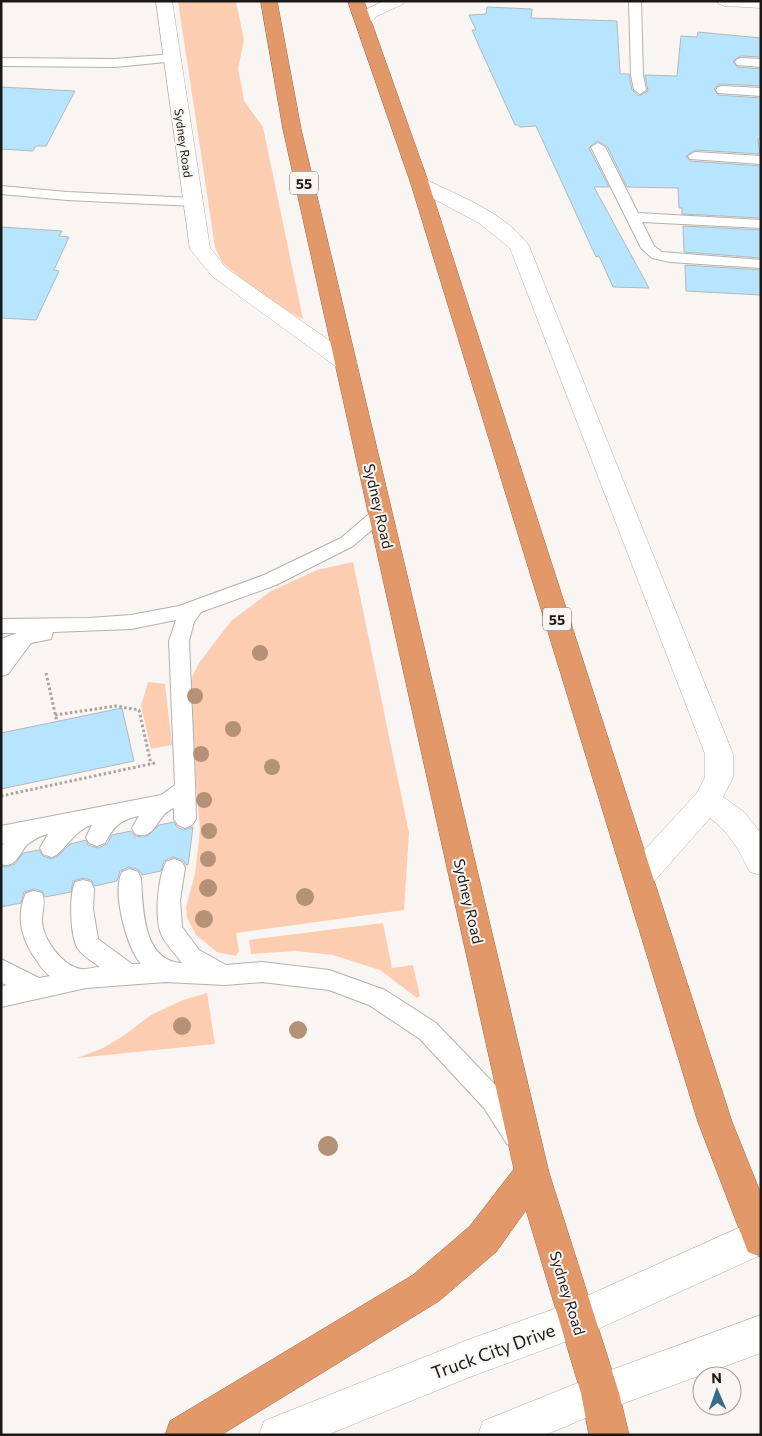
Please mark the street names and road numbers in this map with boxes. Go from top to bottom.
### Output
street label: Sydney Road [172,108,196,178]
road number: 55 [290,172,318,194]
street label: Sydney Road [360,462,398,550]
road number: 55 [543,608,571,630]
street label: Sydney Road [450,857,488,945]
street label: Sydney Road [547,1249,589,1337]
street label: Truck City Drive [428,1318,558,1384]

